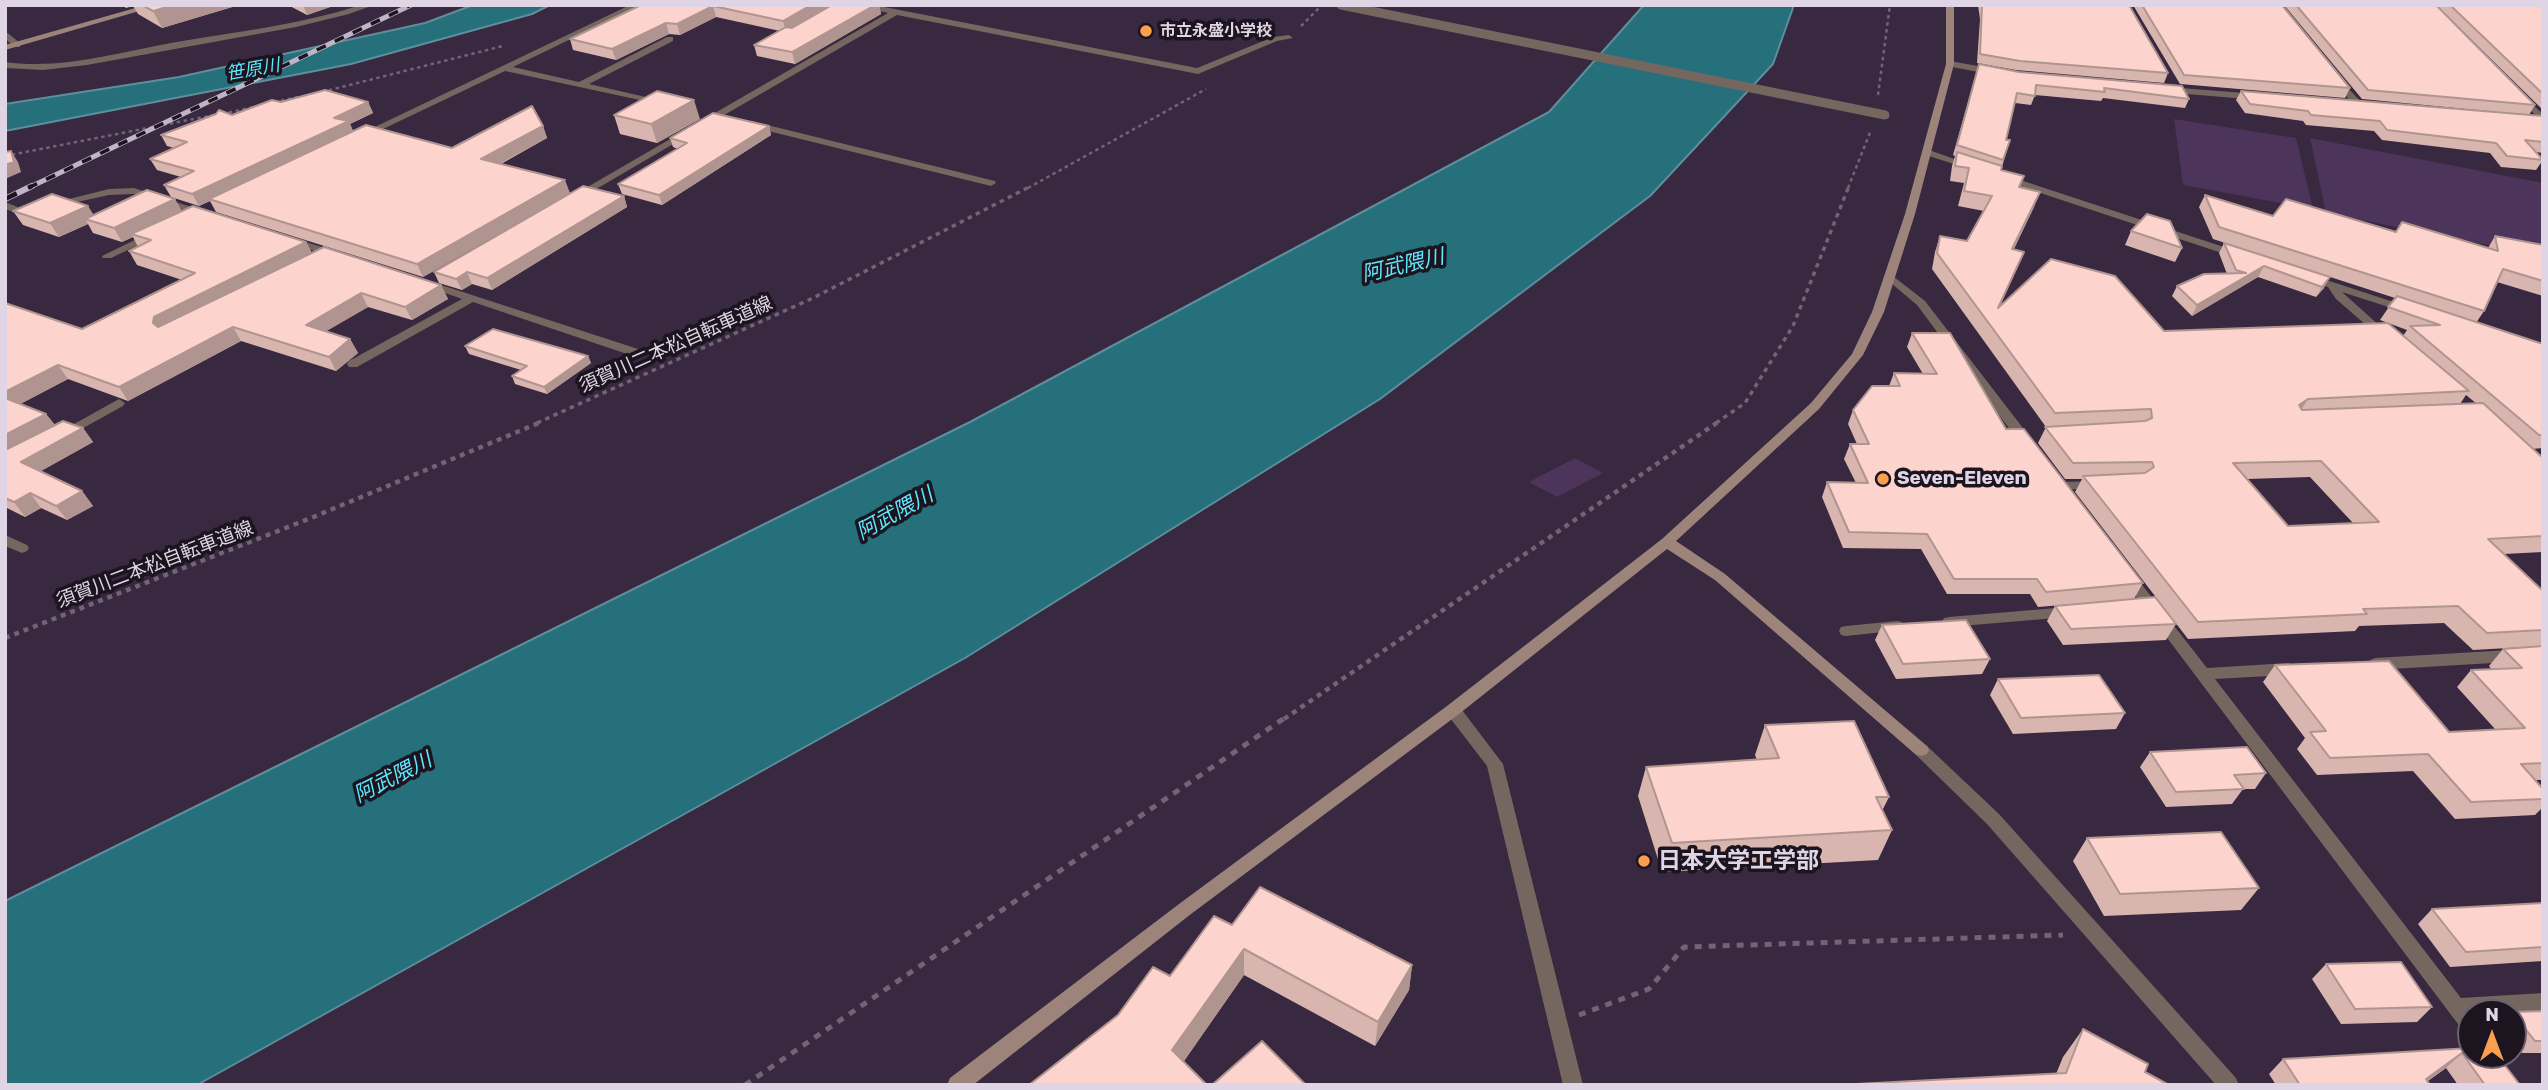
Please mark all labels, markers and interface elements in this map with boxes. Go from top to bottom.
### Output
place label: 市立永盛小学校 [1160,21,1272,41]
marker: 市立永盛小学校 [1138,23,1154,39]
water label: 笹原川 [225,55,281,85]
water label: 阿武隈川 [1359,244,1447,288]
street label: 須賀川二本松自転車道線 [576,292,776,398]
place label: Seven-Eleven [1897,468,2027,490]
marker: Seven-Eleven [1875,471,1891,487]
water label: 阿武隈川 [852,483,938,545]
street label: 須賀川二本松自転車道線 [53,517,257,613]
water label: 阿武隈川 [350,748,436,808]
place label: 日本大学工学部 [1658,847,1819,875]
marker: 日本大学工学部 [1636,853,1652,869]
north arrow [2457,999,2527,1069]
text: N [2485,1003,2499,1026]

